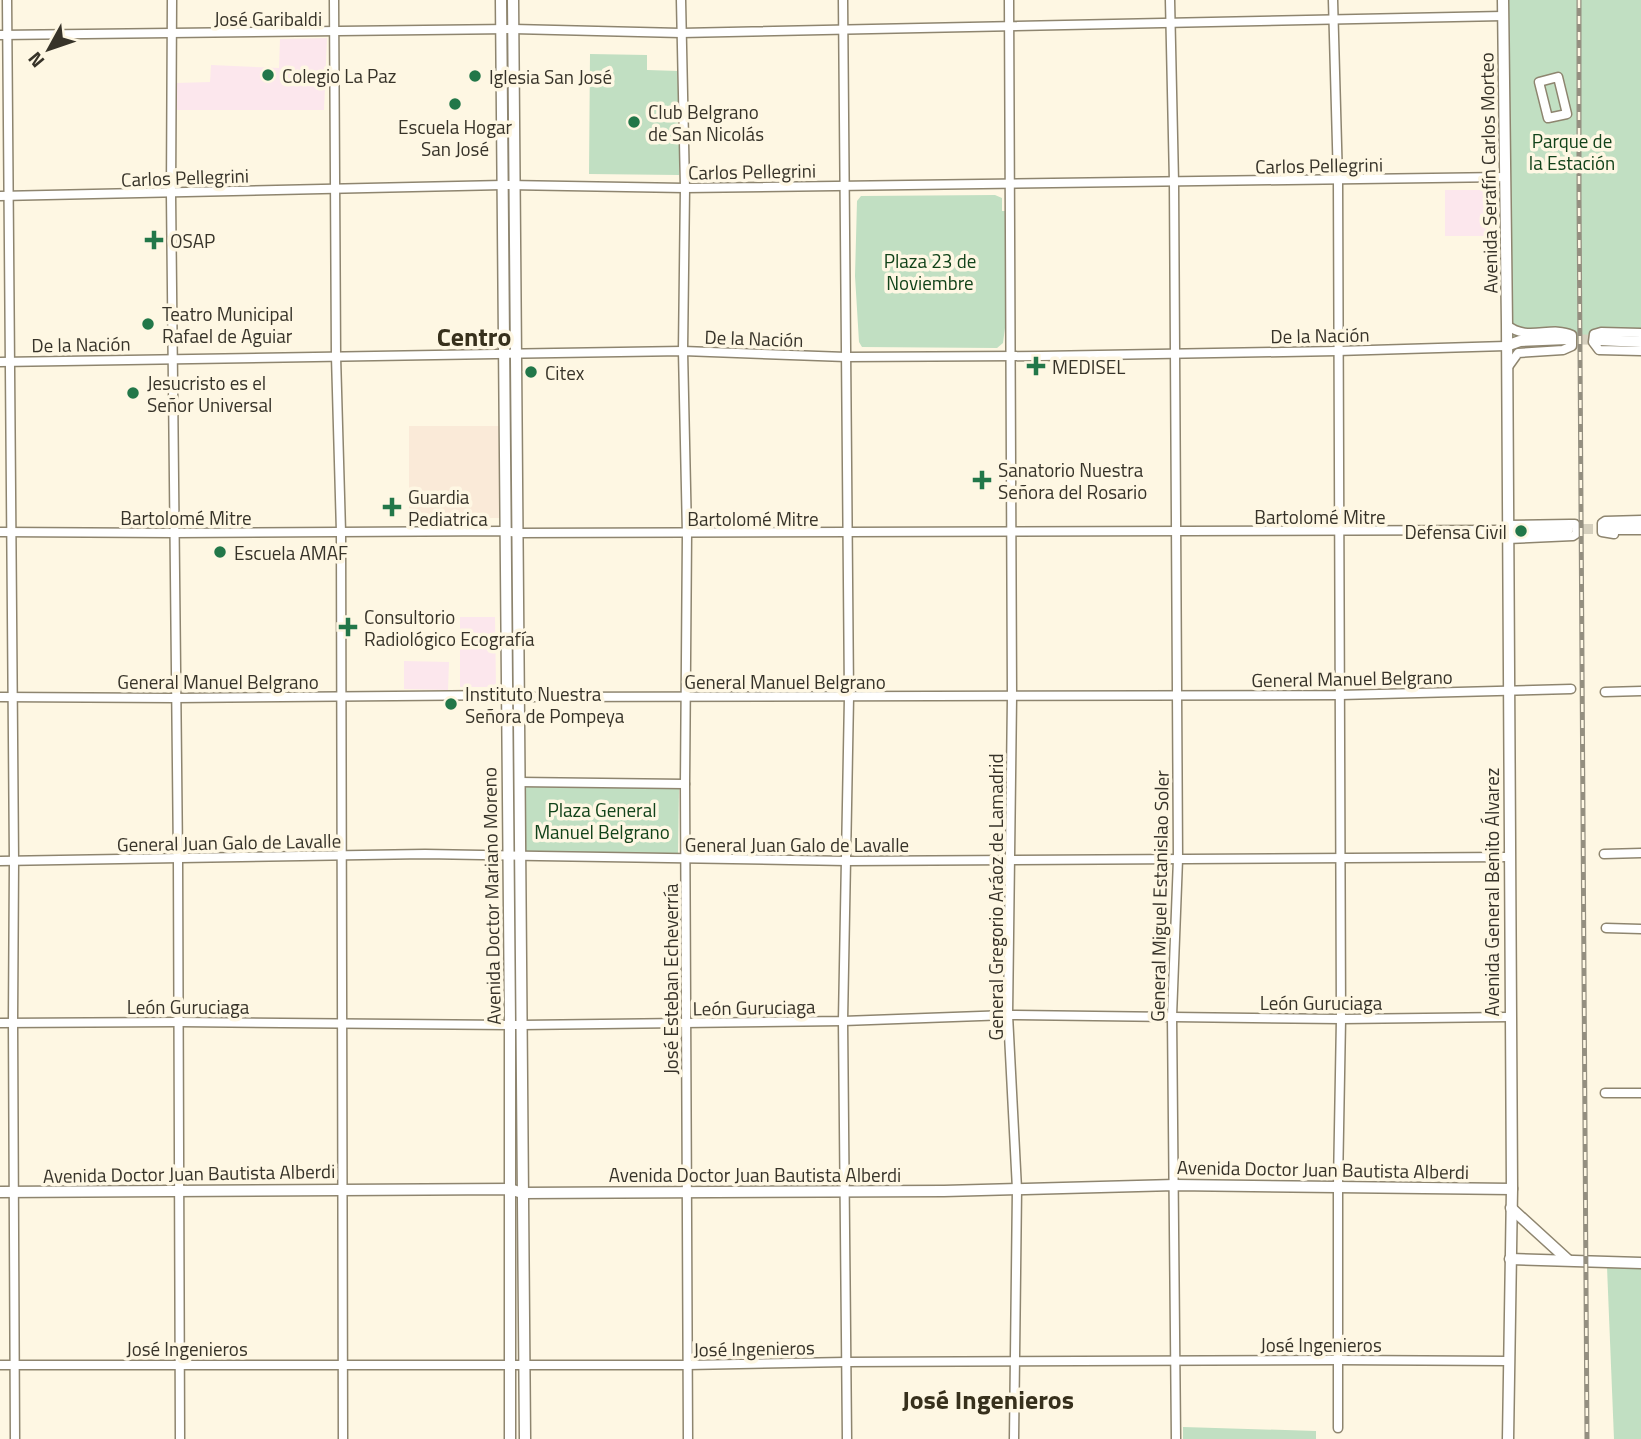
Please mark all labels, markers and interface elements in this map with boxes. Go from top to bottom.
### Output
street label: José Garibaldi [214,4,322,33]
north arrow [14,14,84,84]
text: N [20,46,51,75]
street label: Avenida Serafín Carlos Morteo [1471,52,1505,294]
place label: Colegio La Paz [282,61,396,90]
place label: Iglesia San José [489,62,612,91]
marker: Colegio La Paz [260,67,276,83]
marker: Iglesia San José [467,68,483,84]
marker: Escuela Hogar San José [447,96,463,112]
place label: Club Belgrano de San Nicolás [648,97,764,148]
place label: Escuela Hogar San José [398,112,512,163]
marker: Club Belgrano de San Nicolás [626,114,642,130]
park label: Parque de la Estación [1529,126,1615,177]
street label: Carlos Pellegrini [1255,149,1383,181]
street label: Carlos Pellegrini [688,155,816,187]
street label: Carlos Pellegrini [121,160,249,194]
place label: OSAP [170,226,215,255]
marker: OSAP [144,230,164,250]
park label: Plaza 23 de Noviembre [884,246,976,297]
place label: Teatro Municipal Rafael de Aguiar [162,299,293,350]
marker: Teatro Municipal Rafael de Aguiar [140,316,156,332]
district label: Centro [437,317,511,356]
street label: De la Nación [1270,320,1370,350]
street label: De la Nación [704,322,804,354]
street label: De la Nación [31,329,131,359]
place label: MEDISEL [1052,352,1125,381]
marker: MEDISEL [1026,356,1046,376]
place label: Citex [545,358,585,387]
marker: Citex [523,364,539,380]
place label: Jesucristo es el Señor Universal [147,368,272,419]
marker: Jesucristo es el Señor Universal [125,385,141,401]
place label: Sanatorio Nuestra Señora del Rosario [998,455,1147,506]
marker: Sanatorio Nuestra Señora del Rosario [972,470,992,490]
place label: Guardia Pediatrica [408,482,488,533]
marker: Guardia Pediatrica [382,497,402,517]
street label: Bartolomé Mitre [1254,502,1386,531]
street label: Bartolomé Mitre [120,503,252,532]
street label: Bartolomé Mitre [687,504,819,533]
place label: Defensa Civil [1405,517,1507,546]
marker: Defensa Civil [1513,523,1529,539]
place label: Escuela AMAF [234,538,348,567]
marker: Escuela AMAF [212,544,228,560]
place label: Consultorio Radiológico Ecografía [364,602,535,653]
marker: Consultorio Radiológico Ecografía [338,617,358,637]
street label: General Manuel Belgrano [1251,662,1453,694]
street label: General Manuel Belgrano [117,667,319,696]
street label: General Manuel Belgrano [684,667,886,696]
place label: Instituto Nuestra Señora de Pompeya [465,679,625,730]
marker: Instituto Nuestra Señora de Pompeya [443,696,459,712]
street label: General Gregorio Aráoz de Lamadrid [981,753,1010,1041]
street label: Avenida Doctor Mariano Moreno [474,767,508,1025]
street label: Avenida General Benito Álvarez [1477,768,1506,1016]
street label: General Miguel Estanislao Soler [1142,770,1176,1022]
park label: Plaza General Manuel Belgrano [534,795,670,846]
street label: General Juan Galo de Lavalle [117,826,341,858]
street label: General Juan Galo de Lavalle [685,830,909,859]
street label: José Esteban Echeverría [656,883,685,1075]
street label: León Guruciaga [1260,988,1383,1017]
street label: León Guruciaga [692,991,816,1023]
street label: León Guruciaga [127,992,250,1021]
street label: Avenida Doctor Juan Bautista Alberdi [1177,1152,1469,1186]
street label: Avenida Doctor Juan Bautista Alberdi [43,1156,335,1190]
street label: Avenida Doctor Juan Bautista Alberdi [609,1160,901,1189]
street label: José Ingenieros [1260,1330,1382,1359]
street label: José Ingenieros [693,1332,815,1364]
street label: José Ingenieros [126,1334,248,1363]
district label: José Ingenieros [902,1380,1074,1419]

